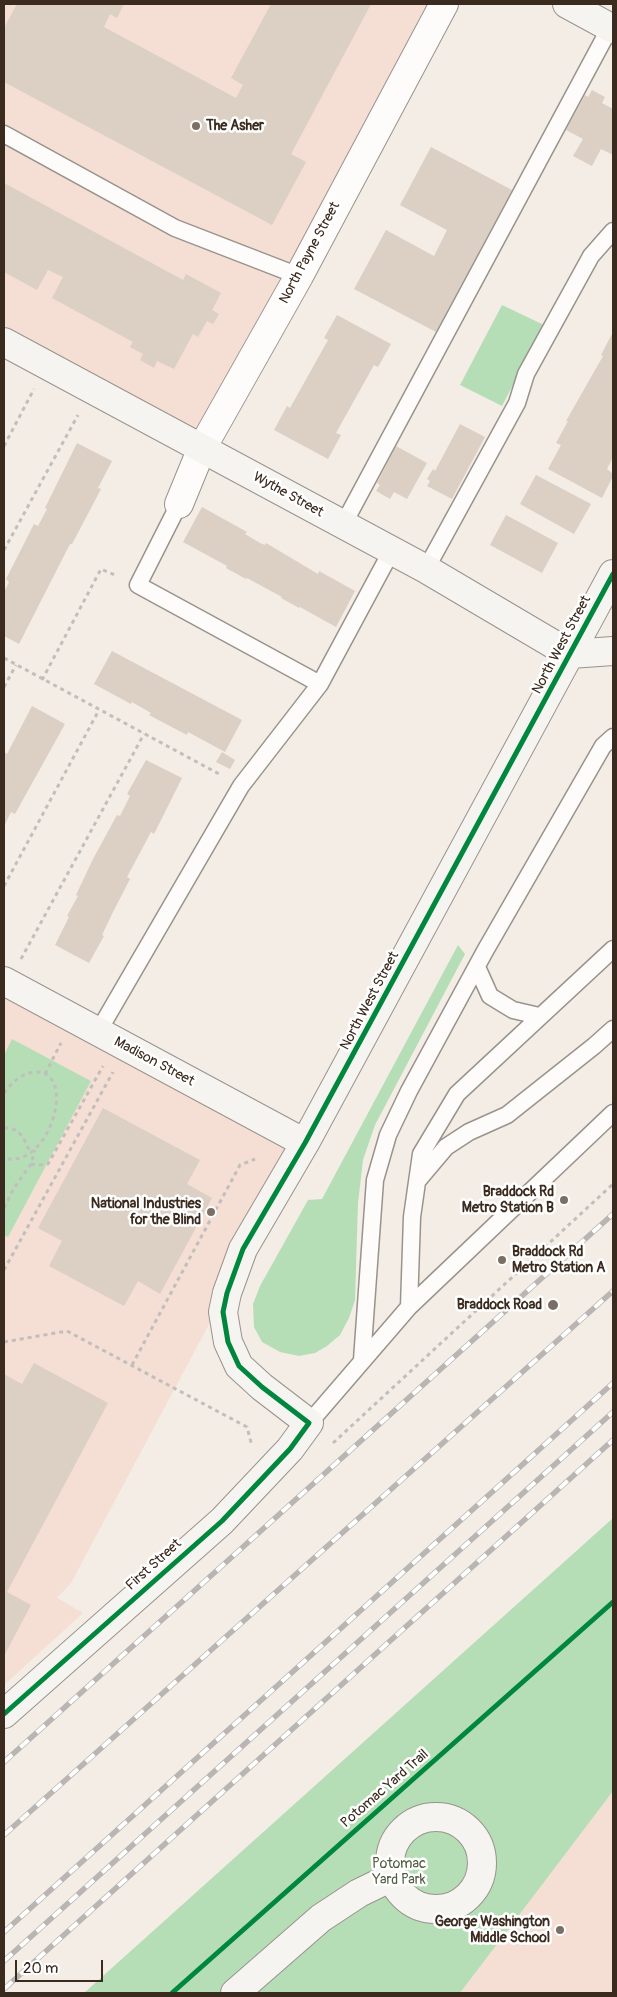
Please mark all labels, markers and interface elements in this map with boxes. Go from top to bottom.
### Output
place label: The Asher [206,118,264,134]
marker: The Asher [190,120,202,132]
street label: North Payne Street [276,199,344,307]
street label: Wythe Street [250,469,326,521]
street label: North West Street [529,593,595,697]
street label: North West Street [337,949,403,1053]
street label: Madison Street [111,1034,197,1090]
place label: Braddock Rd Metro Station B [462,1184,554,1216]
marker: Braddock Rd Metro Station B [558,1194,570,1206]
place label: National Industries for the Blind [91,1196,201,1228]
marker: National Industries for the Blind [205,1206,217,1218]
place label: Braddock Rd Metro Station A [512,1244,605,1276]
marker: Braddock Rd Metro Station A [496,1254,508,1266]
place label: Braddock Road [457,1297,542,1313]
marker: Braddock Road [546,1298,560,1312]
street label: First Street [123,1536,185,1594]
street label: Potomac Yard Trail [338,1746,432,1832]
park label: Potomac Yard Park [372,1856,426,1888]
place label: George Washington Middle School [435,1914,550,1946]
marker: George Washington Middle School [554,1924,566,1936]
scale bar [18,1950,105,1982]
text: 20 m [23,1959,58,1978]

